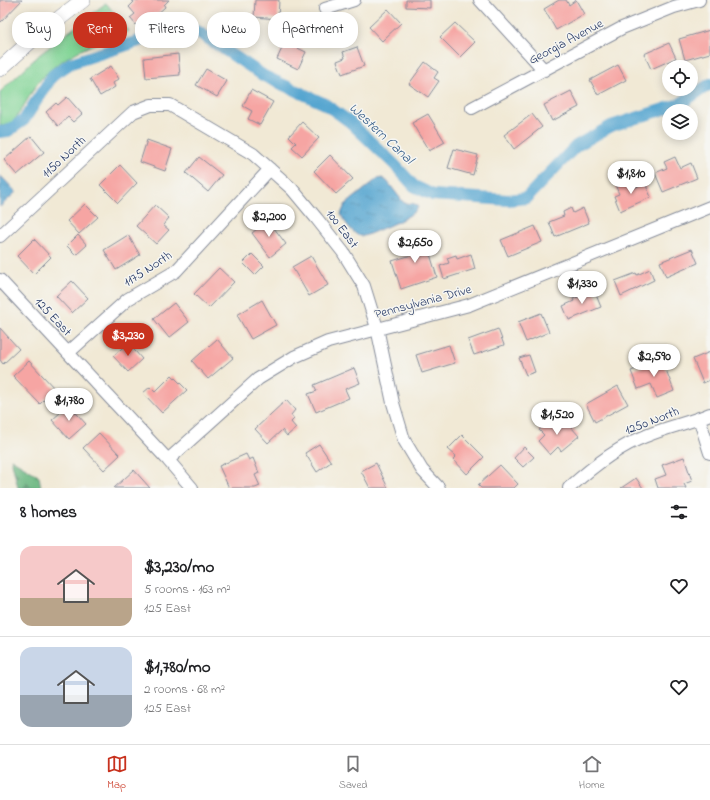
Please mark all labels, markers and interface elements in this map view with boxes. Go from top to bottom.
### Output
chip: Buy [12,12,65,48]
chip: Rent [73,12,127,48]
chip: Filters [135,12,199,48]
chip: New [207,12,260,48]
chip: Apartment [268,12,358,48]
street label: Georgia Avenue [525,14,607,71]
map controls [662,60,698,140]
button: locate [662,60,698,96]
water label: Western Canal [344,98,419,171]
button: layers [662,104,698,140]
street label: 1150 North [38,131,90,183]
pin: $1,810 [598,161,664,195]
text: $1,810 [617,164,645,183]
pin: $2,200 [236,204,302,238]
street label: 100 East [321,206,363,253]
text: $2,200 [252,207,286,226]
pin: $2,650 [382,230,448,264]
text: $2,650 [397,233,433,252]
street label: 1175 North [120,246,176,292]
pin: $1,330 [549,271,615,305]
text: $1,330 [567,274,597,293]
street label: Pennsylvania Drive [372,280,474,325]
street label: 125 East [30,293,76,341]
pin: $3,230 [95,323,161,357]
text: $3,230 [112,326,144,345]
pin: $2,590 [621,344,687,378]
text: $2,590 [637,347,671,366]
pin: $1,780 [36,388,102,422]
text: $1,780 [54,391,84,410]
pin: $1,520 [524,402,590,436]
street label: 1250 North [622,402,682,440]
text: $1,520 [540,405,574,424]
text: 8 homes [20,500,77,525]
icon: filters [668,501,690,523]
text: $3,230/mo [144,555,214,580]
icon: home [52,562,100,610]
icon: heart [668,575,690,597]
text: 5 rooms · 163 m² [144,580,231,599]
text: 125 East [144,599,191,618]
text: $1,780/mo [144,655,211,680]
icon: home [52,663,100,711]
icon: heart [668,676,690,698]
text: 2 rooms · 68 m² [144,680,225,699]
text: 125 East [144,699,191,718]
tab: Map [106,753,128,793]
tab: Saved [339,753,368,793]
tab: Home [579,753,604,793]

